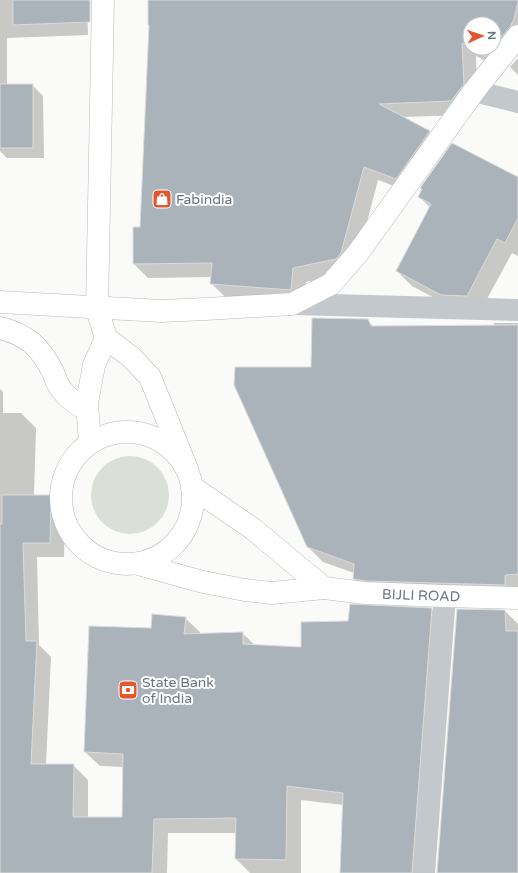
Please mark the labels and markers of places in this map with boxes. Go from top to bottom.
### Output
shop icon: Fabindia [151,188,173,210]
place label: Fabindia [176,191,232,208]
place label: State Bank of India [142,674,214,707]
bank icon: State Bank of India [117,679,139,701]

